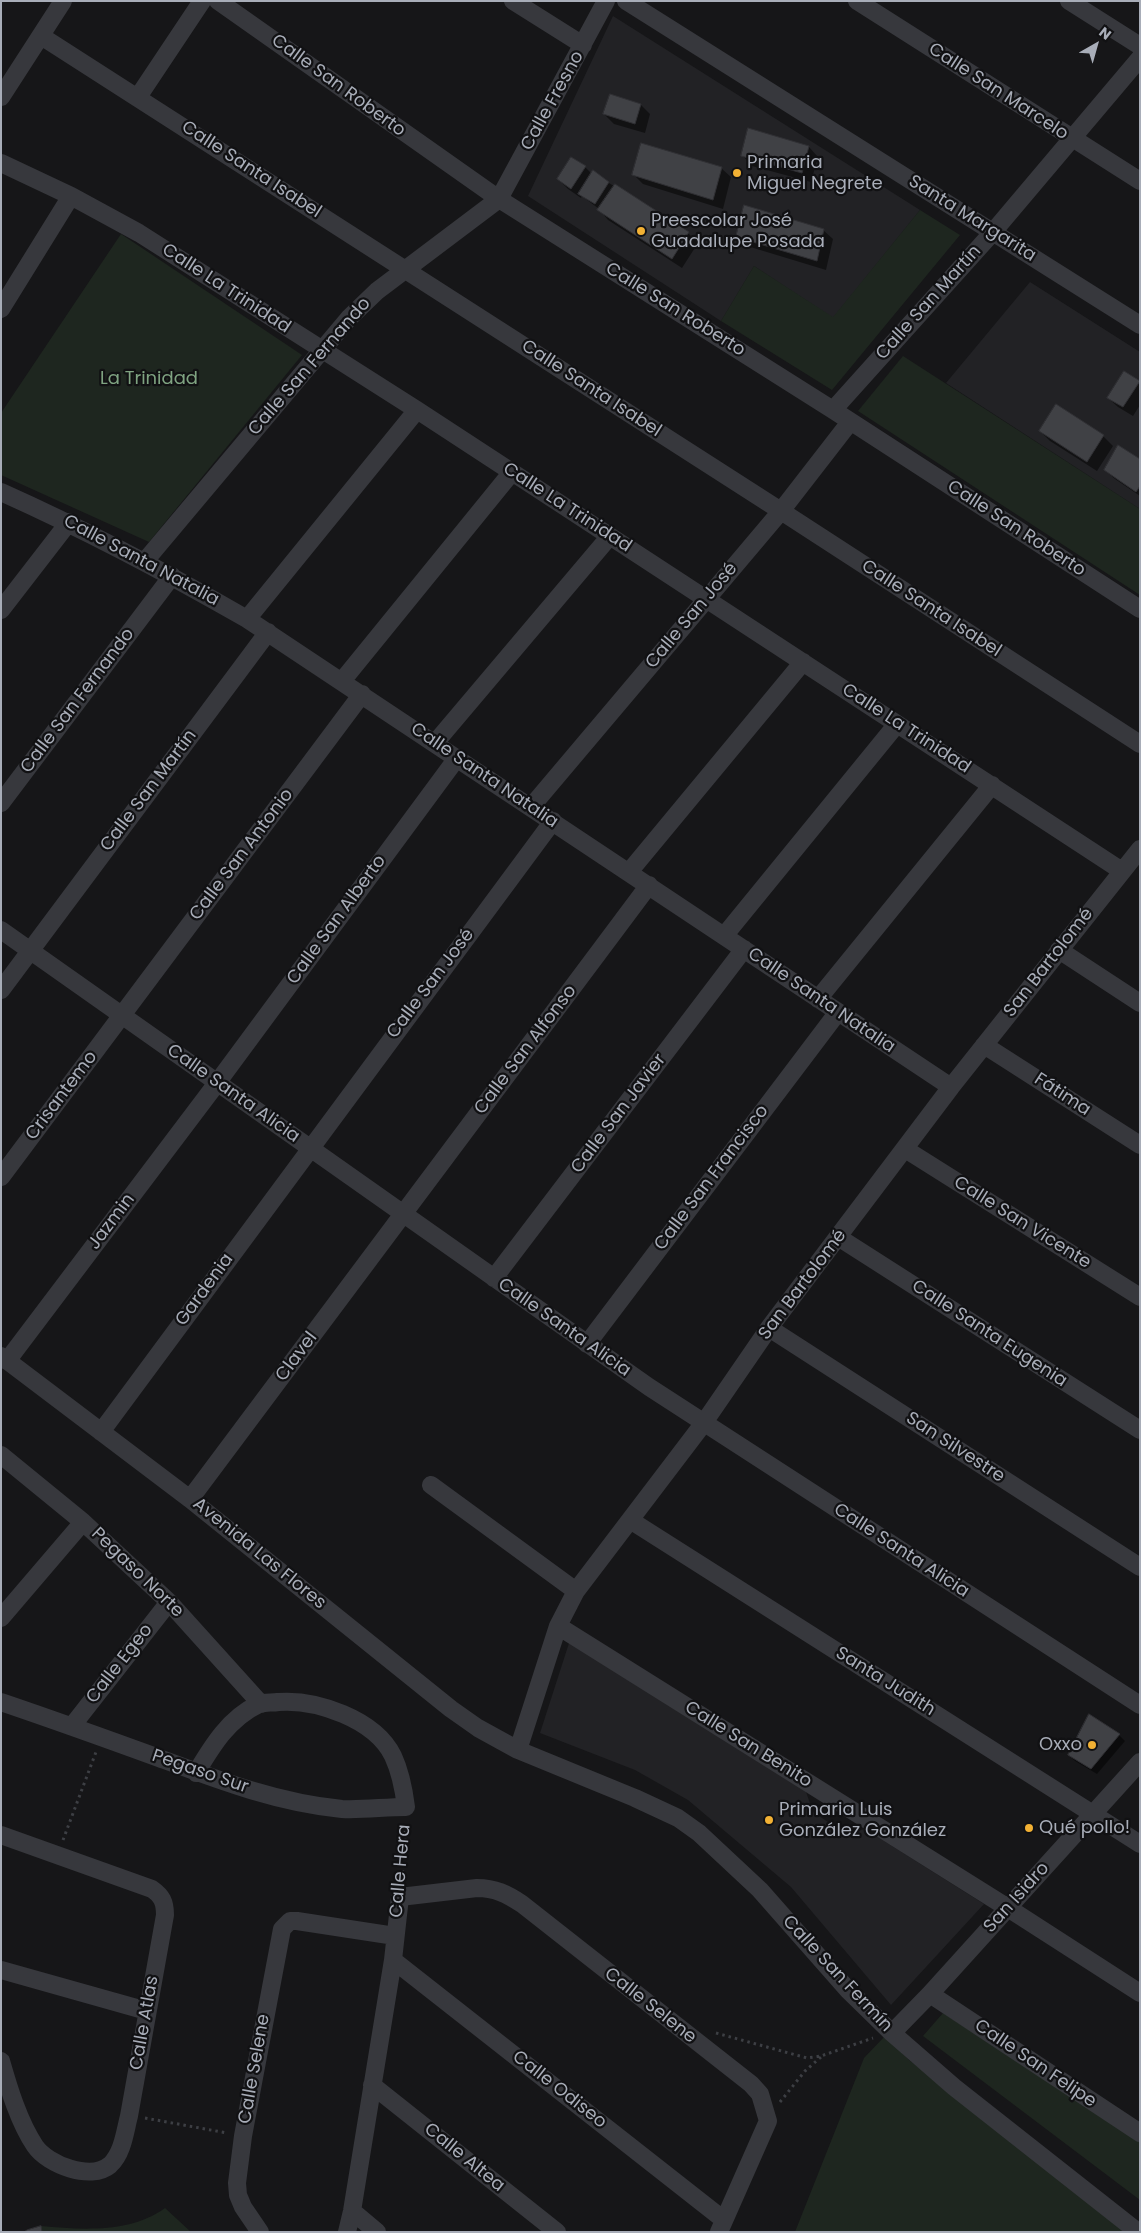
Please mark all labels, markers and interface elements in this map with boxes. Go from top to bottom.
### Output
north arrow [1071,20,1121,70]
text: N [1095,22,1116,44]
street label: Calle San Roberto [267,30,409,142]
street label: Calle San Marcelo [924,39,1072,145]
street label: Calle Fresno [517,48,589,154]
street label: Calle Santa Isabel [177,117,325,223]
place label: Primaria Miguel Negrete [747,152,883,194]
marker: Primaria Miguel Negrete [731,167,743,179]
street label: Santa Margarita [904,171,1040,267]
place label: Preescolar José Guadalupe Posada [651,210,825,252]
marker: Preescolar José Guadalupe Posada [635,225,647,237]
street label: Calle La Trinidad [158,239,294,339]
street label: Calle San Martín [872,241,986,365]
street label: Calle San Roberto [601,258,749,362]
street label: Calle San Fernando [244,294,376,440]
street label: Calle Santa Isabel [517,336,665,442]
park label: La Trinidad [100,368,198,390]
street label: Calle La Trinidad [499,458,635,558]
street label: Calle San Roberto [943,476,1089,582]
street label: Calle Santa Natalia [59,511,223,611]
street label: Calle Santa Isabel [857,556,1005,662]
street label: Calle San José [641,559,743,673]
street label: Calle San Fernando [16,624,140,778]
street label: Calle La Trinidad [838,679,974,779]
street label: Calle Santa Natalia [406,719,562,833]
street label: Calle San Martín [96,726,202,856]
street label: Calle San Antonio [185,785,299,925]
street label: Calle San Alberto [283,851,391,989]
street label: San Bartolomé [1000,904,1098,1022]
street label: Calle San José [383,925,479,1043]
street label: Calle Santa Natalia [743,944,899,1058]
street label: Calle San Alfonso [470,981,582,1119]
street label: Calle Santa Alicia [162,1040,304,1148]
street label: Crisantemo [22,1047,102,1145]
street label: Calle San Javier [567,1050,671,1178]
street label: Fátima [1030,1069,1094,1121]
street label: Calle San Francisco [650,1101,774,1255]
street label: Calle San Vicente [949,1172,1095,1274]
street label: Jazmin [84,1190,140,1254]
street label: San Bartolomé [754,1226,852,1344]
street label: Gardenia [171,1250,239,1330]
street label: Calle Santa Alicia [493,1274,635,1382]
street label: Calle Santa Eugenia [907,1276,1071,1392]
street label: Clavel [271,1328,323,1386]
street label: San Silvestre [901,1408,1009,1488]
street label: Avenida Las Flores [188,1494,330,1614]
street label: Calle Santa Alicia [829,1499,973,1603]
street label: Pegaso Norte [86,1523,188,1623]
street label: Calle Egeo [82,1620,158,1708]
street label: Santa Judith [831,1643,939,1721]
street label: Calle San Benito [680,1697,816,1793]
place label: Oxxo [1039,1734,1082,1756]
marker: Oxxo [1086,1739,1098,1751]
street label: Pegaso Sur [149,1745,251,1799]
place label: Primaria Luis González González [779,1799,946,1842]
marker: Primaria Luis González González [763,1814,775,1826]
place label: Qué pollo! [1039,1817,1130,1839]
marker: Qué pollo! [1023,1822,1035,1834]
street label: Calle Hera [386,1824,416,1918]
street label: San Isidro [980,1858,1054,1938]
street label: Calle San Fermín [777,1911,897,2037]
street label: Calle Selene [600,1963,700,2049]
street label: Calle Atlas [126,1974,164,2072]
street label: Calle Selene [235,2013,275,2125]
street label: Calle San Felipe [970,2015,1100,2113]
street label: Calle Odiseo [508,2046,610,2134]
street label: Calle Altea [419,2119,509,2197]

